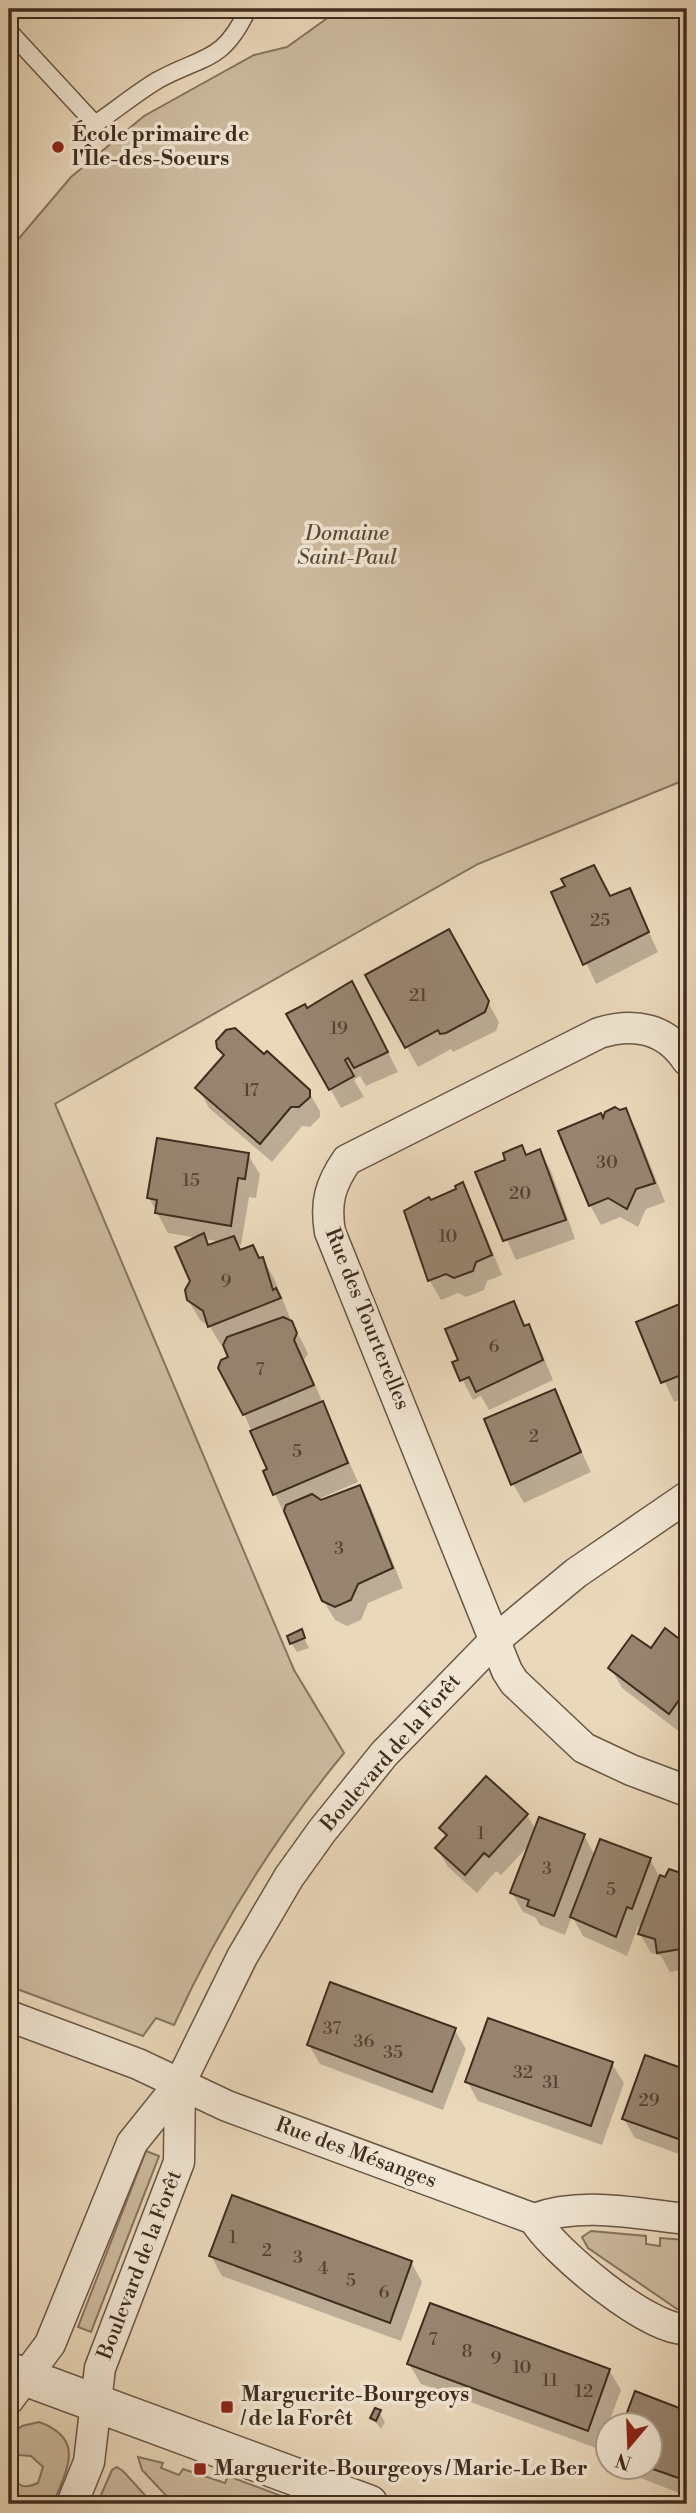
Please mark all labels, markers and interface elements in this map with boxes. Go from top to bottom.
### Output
place label: École primaire de l'Île-des-Soeurs [72,120,249,172]
marker: École primaire de l'Île-des-Soeurs [50,139,66,155]
park label: Domaine Saint-Paul [297,521,397,571]
house number: 25 [590,909,610,932]
house number: 21 [409,984,427,1007]
house number: 19 [330,1017,348,1040]
house number: 17 [243,1079,259,1102]
house number: 30 [596,1151,618,1174]
house number: 15 [182,1169,200,1192]
house number: 20 [509,1182,531,1205]
street label: Rue des Tourterelles [319,1224,415,1414]
house number: 10 [438,1225,458,1248]
house number: 9 [221,1270,232,1293]
house number: 6 [489,1335,500,1358]
house number: 7 [255,1358,265,1381]
house number: 2 [529,1425,539,1448]
house number: 5 [292,1440,302,1463]
house number: 3 [334,1537,344,1560]
street label: Boulevard de la Forêt [315,1668,467,1838]
house number: 1 [477,1822,485,1845]
house number: 3 [542,1857,552,1880]
house number: 5 [606,1878,616,1901]
house number: 37 [323,2017,341,2040]
house number: 36 [354,2030,375,2053]
house number: 35 [383,2041,403,2064]
house number: 32 [513,2061,533,2084]
house number: 31 [542,2071,560,2094]
house number: 29 [638,2089,660,2112]
street label: Rue des Mésanges [272,2112,440,2194]
street label: Boulevard de la Forêt [92,2166,188,2364]
house number: 1 [229,2226,237,2249]
house number: 2 [262,2239,272,2262]
house number: 3 [293,2246,303,2269]
house number: 4 [318,2257,329,2280]
house number: 5 [346,2269,356,2292]
house number: 6 [379,2281,390,2304]
house number: 7 [428,2328,438,2351]
house number: 8 [461,2340,473,2363]
house number: 9 [491,2347,502,2370]
house number: 10 [512,2356,532,2379]
house number: 11 [542,2369,558,2392]
house number: 12 [575,2380,593,2403]
place label: Marguerite-Bourgeoys / de la Forêt [240,2382,469,2432]
marker: Marguerite-Bourgeoys / de la Forêt [219,2399,235,2415]
north arrow [594,2412,664,2482]
text: N [613,2447,635,2475]
place label: Marguerite-Bourgeoys / Marie-Le Ber [214,2456,588,2482]
marker: Marguerite-Bourgeoys / Marie-Le Ber [192,2461,208,2477]

